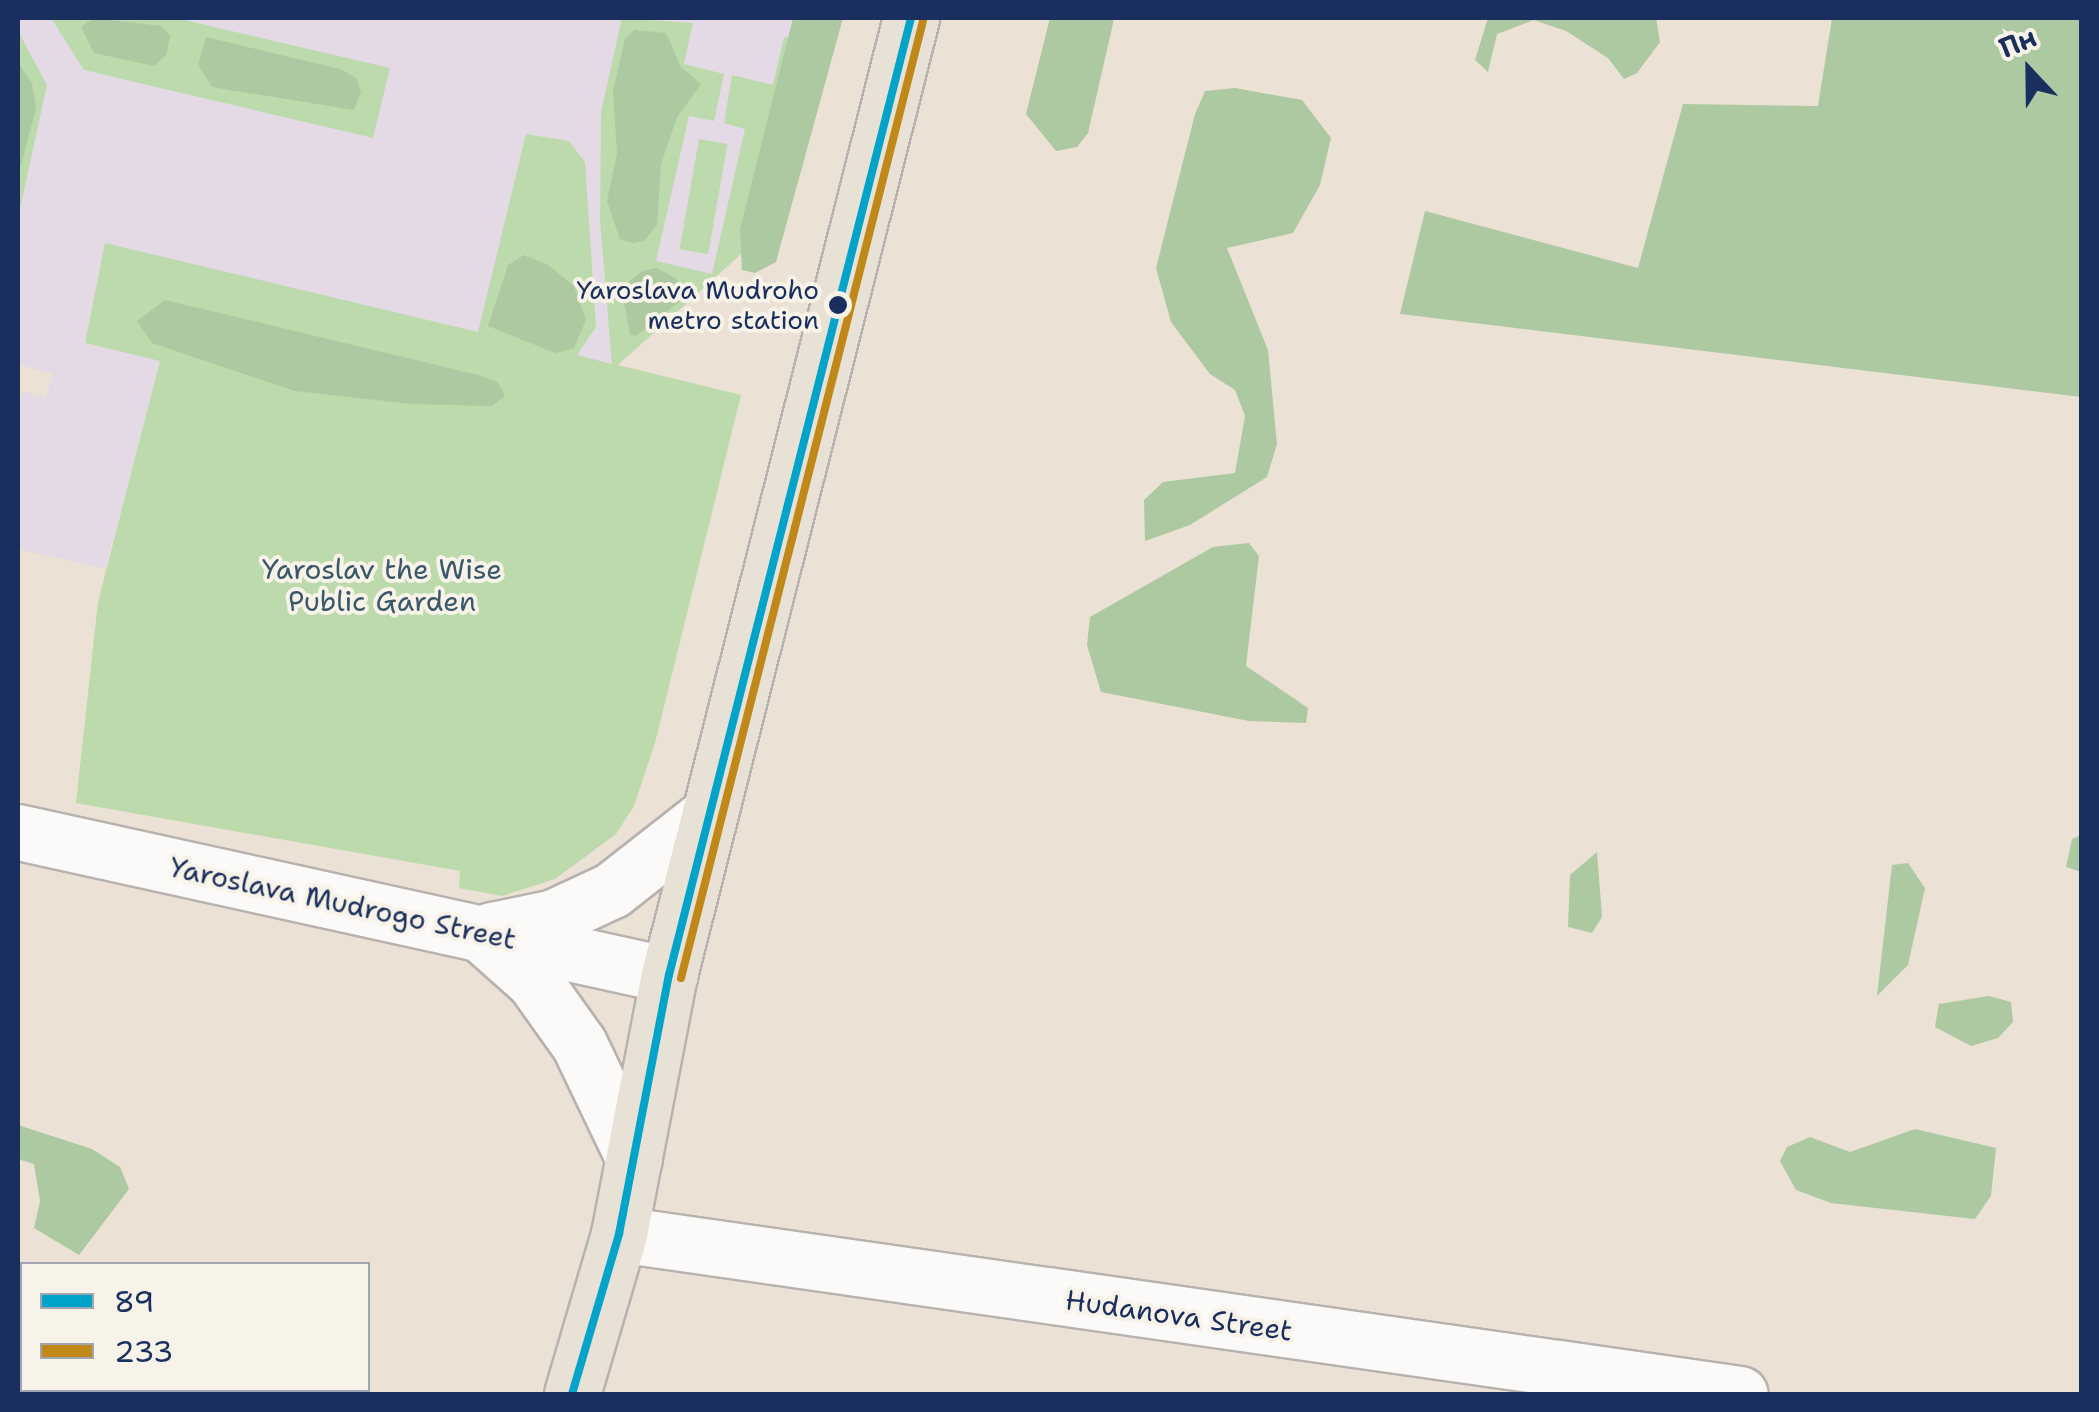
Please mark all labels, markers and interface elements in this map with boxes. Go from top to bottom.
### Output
text: Пн [1993,18,2042,67]
north arrow [1979,20,2079,120]
place label: Yaroslava Mudroho metro station [576,274,819,336]
marker: Yaroslava Mudroho metro station [828,295,848,315]
park label: Yaroslav the Wise Public Garden [262,552,502,618]
street label: Yaroslava Mudrogo Street [167,850,519,956]
legend [20,1262,370,1392]
text: 89 [114,1281,155,1322]
street label: Hudanova Street [1063,1282,1295,1348]
text: 233 [114,1331,174,1372]

